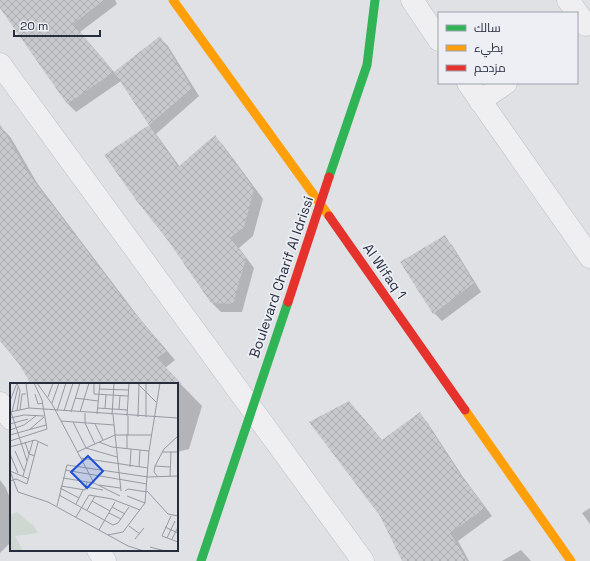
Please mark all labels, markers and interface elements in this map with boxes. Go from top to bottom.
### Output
scale bar [14,12,100,38]
legend [438,12,578,84]
text: 20 m [20,18,48,34]
text: سالك [474,20,501,36]
text: بطيء [474,40,503,58]
text: مزدحم [474,60,506,76]
street label: Boulevard Charif Al Idrissi [245,194,317,360]
street label: Al Wifaq 1 [359,240,411,302]
inset map [10,383,178,551]

